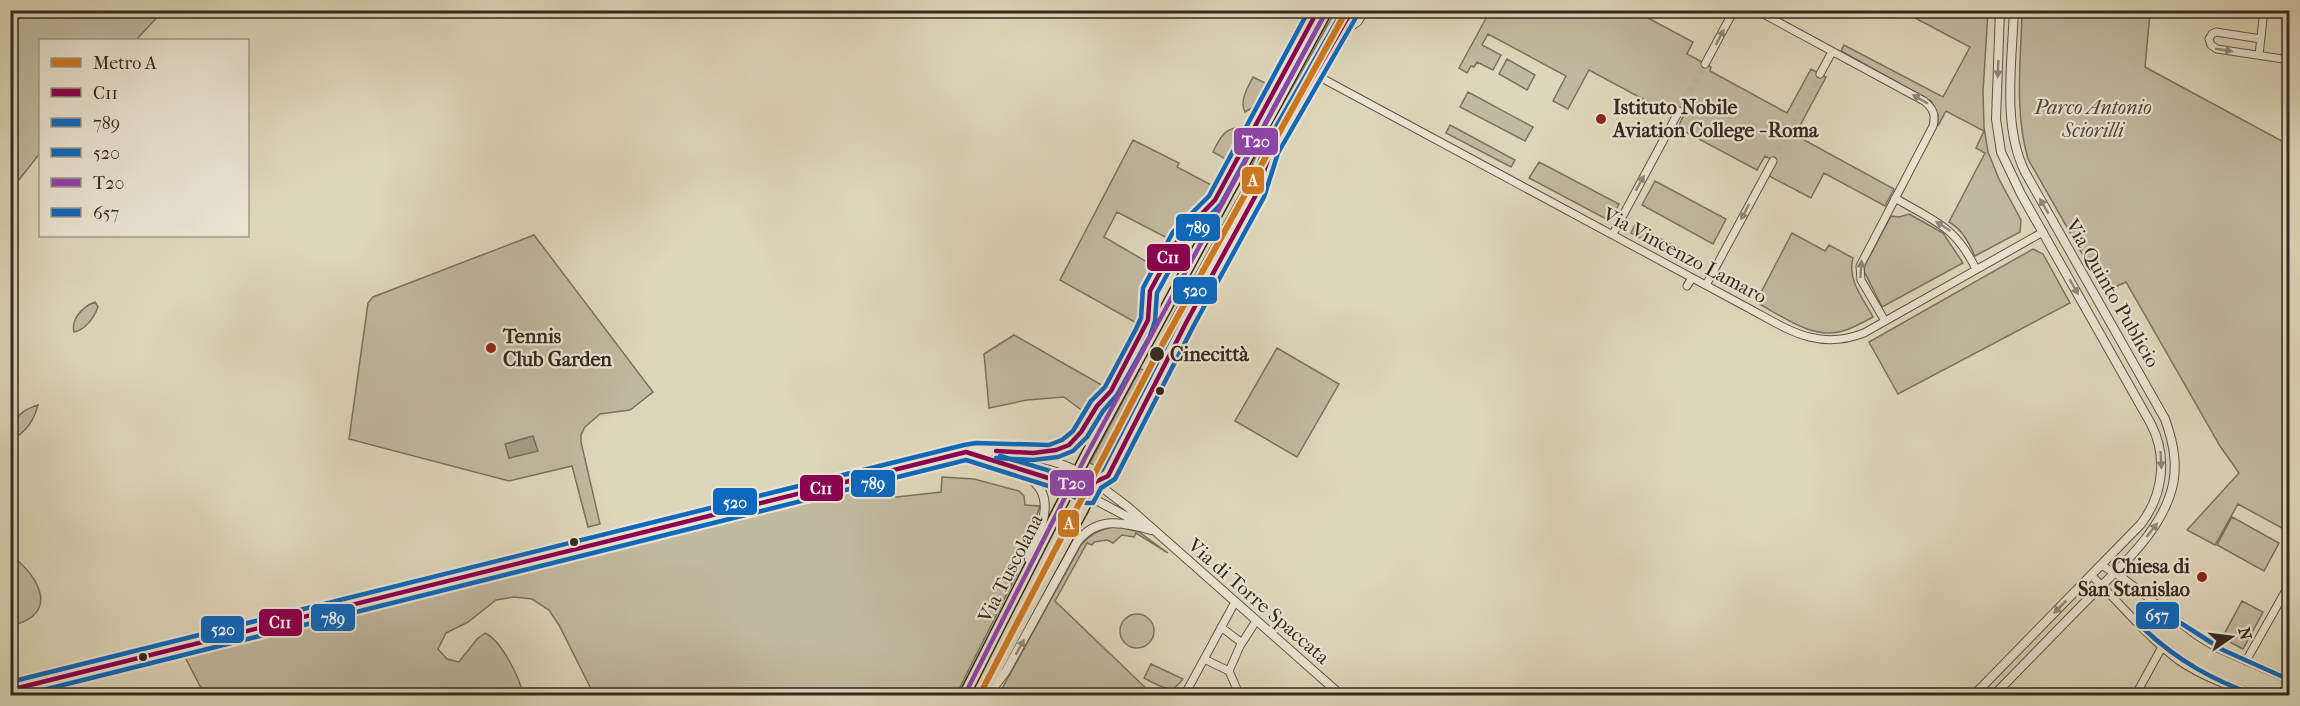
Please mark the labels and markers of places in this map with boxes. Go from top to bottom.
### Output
place label: Istituto Nobile Aviation College - Roma [1611,96,1819,142]
marker: Istituto Nobile Aviation College - Roma [1594,112,1608,126]
place label: Tennis Club Garden [502,325,612,371]
marker: Tennis Club Garden [484,341,498,355]
place label: Cinecittà [1170,343,1250,366]
marker: Cinecittà [1148,345,1166,363]
unlabelled marker [1154,385,1166,397]
unlabelled marker [568,536,580,548]
place label: Chiesa di San Stanislao [2078,555,2191,601]
marker: Chiesa di San Stanislao [2195,570,2209,584]
unlabelled marker [137,651,149,663]

